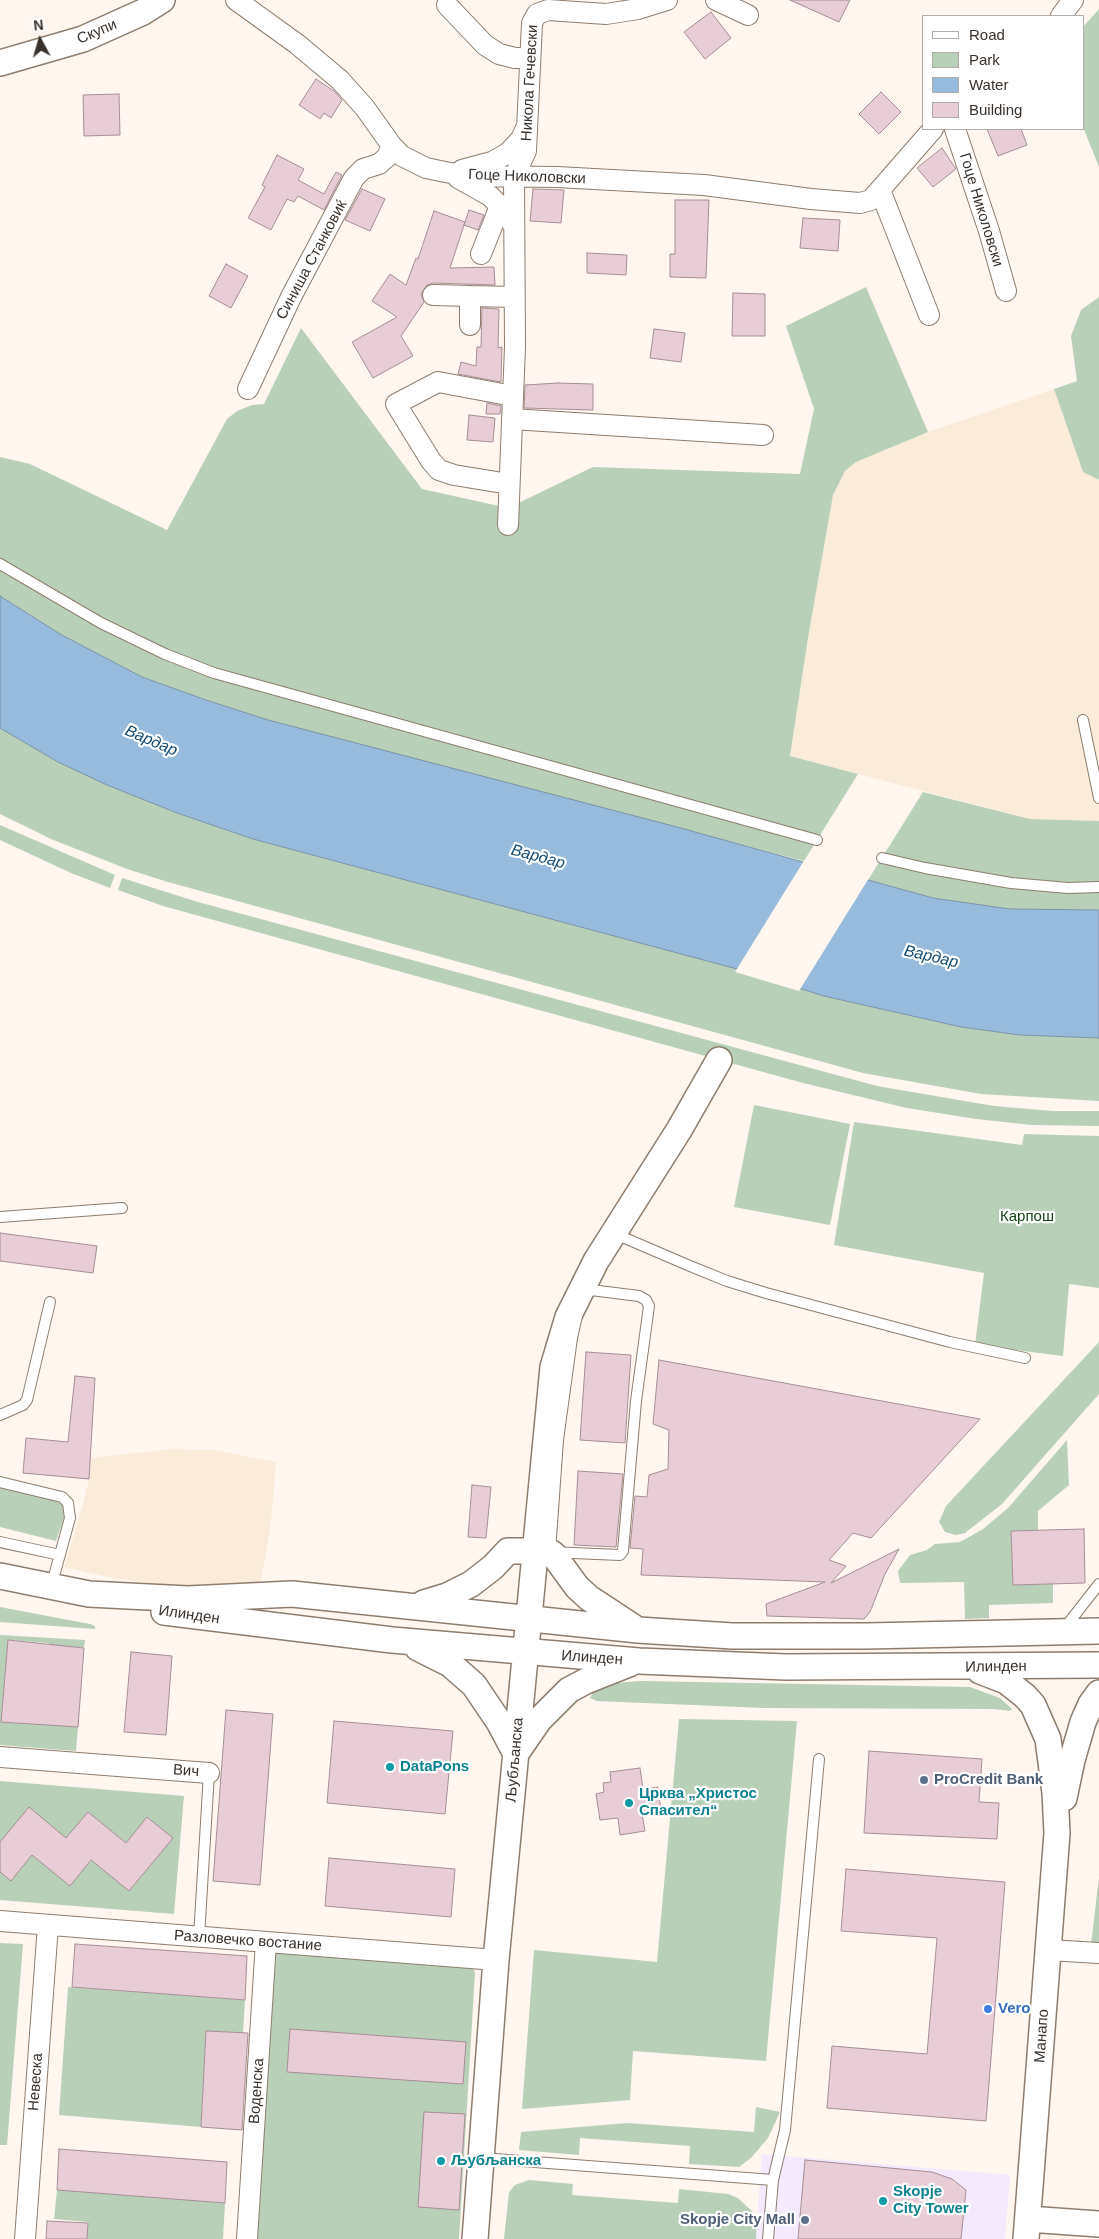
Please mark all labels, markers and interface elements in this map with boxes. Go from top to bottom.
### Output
north arrow [15,15,65,65]
legend [922,15,1084,130]
street label: Скупи [74,16,120,48]
text: N [33,17,44,34]
street label: Никола Гечевски [518,24,542,142]
text: Road [969,26,1005,43]
text: Park [969,51,1000,68]
text: Water [969,76,1008,93]
text: Building [969,101,1022,118]
street label: Гоце Николовски [955,151,1007,269]
street label: Гоце Николовски [468,166,586,188]
street label: Синиша Станковиќ [273,197,351,323]
water label: Вардар [122,721,180,761]
water label: Вардар [509,841,567,873]
water label: Вардар [902,941,960,973]
park label: Карпош [1000,1208,1054,1226]
street label: Илинден [157,1602,221,1628]
street label: Илинден [561,1647,623,1669]
street label: Илинден [965,1657,1027,1677]
street label: Љубљанска [502,1717,528,1803]
place label: DataPons [400,1758,469,1776]
street label: Вич [172,1761,200,1781]
marker: DataPons [384,1761,396,1773]
place label: ProCredit Bank [934,1771,1043,1789]
marker: ProCredit Bank [918,1774,930,1786]
place label: Црква „Христос Спасител“ [639,1785,757,1820]
marker: Црква „Христос Спасител“ [623,1797,635,1809]
street label: Разловечко востание [174,1927,322,1955]
place label: Vero [998,2000,1031,2018]
marker: Vero [982,2003,994,2015]
street label: Манапо [1031,2008,1053,2064]
street label: Невеска [25,2052,47,2112]
street label: Воденска [246,2057,268,2125]
place label: Љубљанска [451,2152,541,2170]
marker: Љубљанска [435,2155,447,2167]
place label: Skopje City Tower [893,2183,969,2218]
marker: Skopje City Tower [877,2195,889,2207]
place label: Skopje City Mall [680,2211,795,2229]
marker: Skopje City Mall [799,2214,811,2226]

